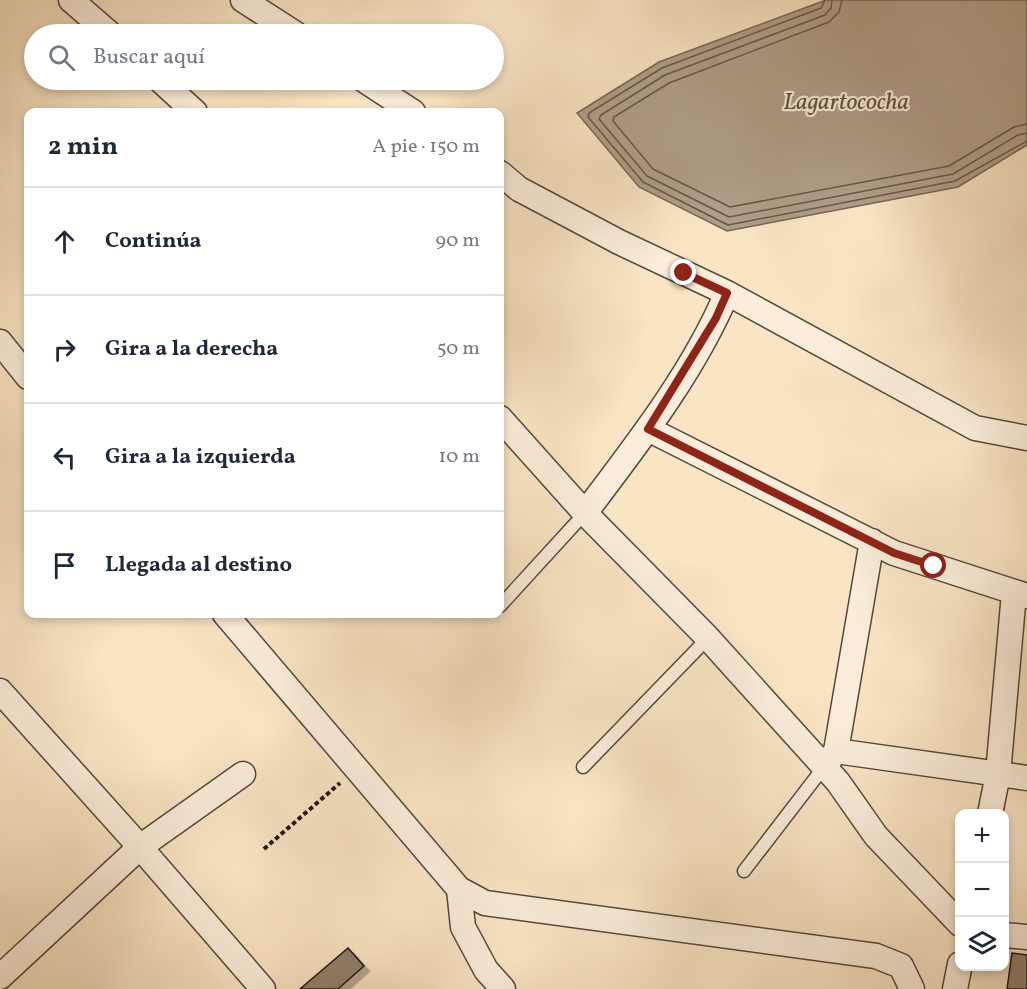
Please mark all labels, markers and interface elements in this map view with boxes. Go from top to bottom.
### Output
search box [24,24,504,90]
icon: search [45,41,78,74]
text: Buscar aquí [93,42,205,73]
water label: Lagartococha [783,86,909,120]
text: 2 min [48,129,118,165]
text: A pie · 150 m [372,133,480,161]
icon: ahead [48,225,81,258]
text: Continúa [105,226,202,257]
text: 90 m [436,227,480,255]
route end [670,259,696,285]
icon: right [48,333,81,366]
text: Gira a la derecha [105,334,278,365]
text: 50 m [437,335,480,363]
icon: left [48,441,81,474]
text: Gira a la izquierda [105,442,296,473]
text: 10 m [439,443,480,471]
icon: arrive [48,549,81,582]
text: Llegada al destino [105,550,292,581]
route start [920,552,946,578]
map controls [955,809,1009,971]
button: + [955,809,1009,863]
button: − [955,863,1009,917]
button: layers [955,917,1009,971]

